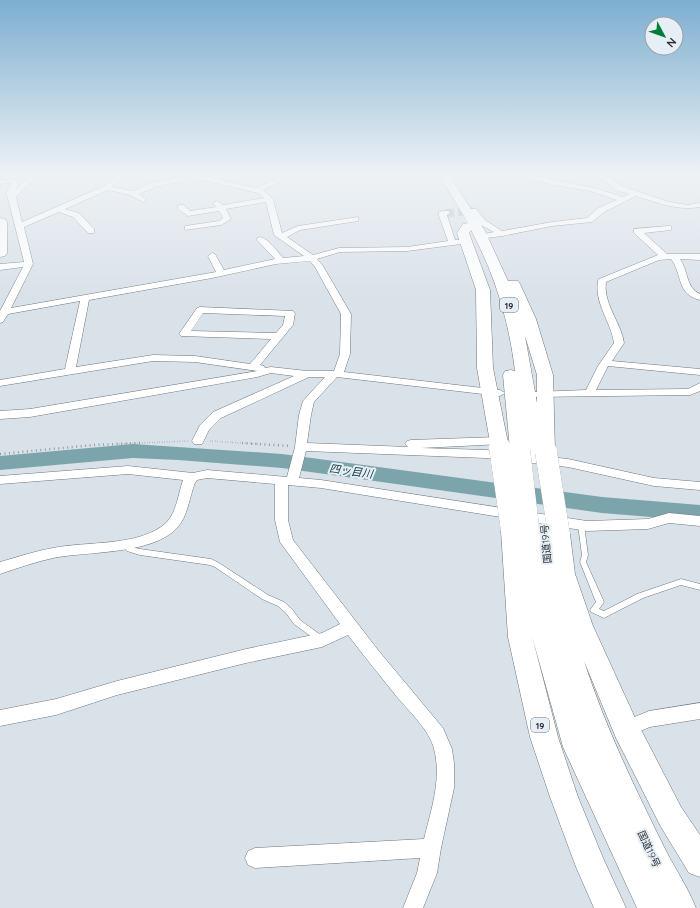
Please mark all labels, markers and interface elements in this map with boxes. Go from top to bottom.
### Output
north arrow [644,16,684,56]
text: N [664,35,679,50]
road number: 19 [500,298,518,312]
water label: 四ッ目川 [328,461,375,481]
street label: 国道19号 [538,524,554,564]
road number: 19 [531,718,549,732]
street label: 国道19号 [635,828,663,870]

